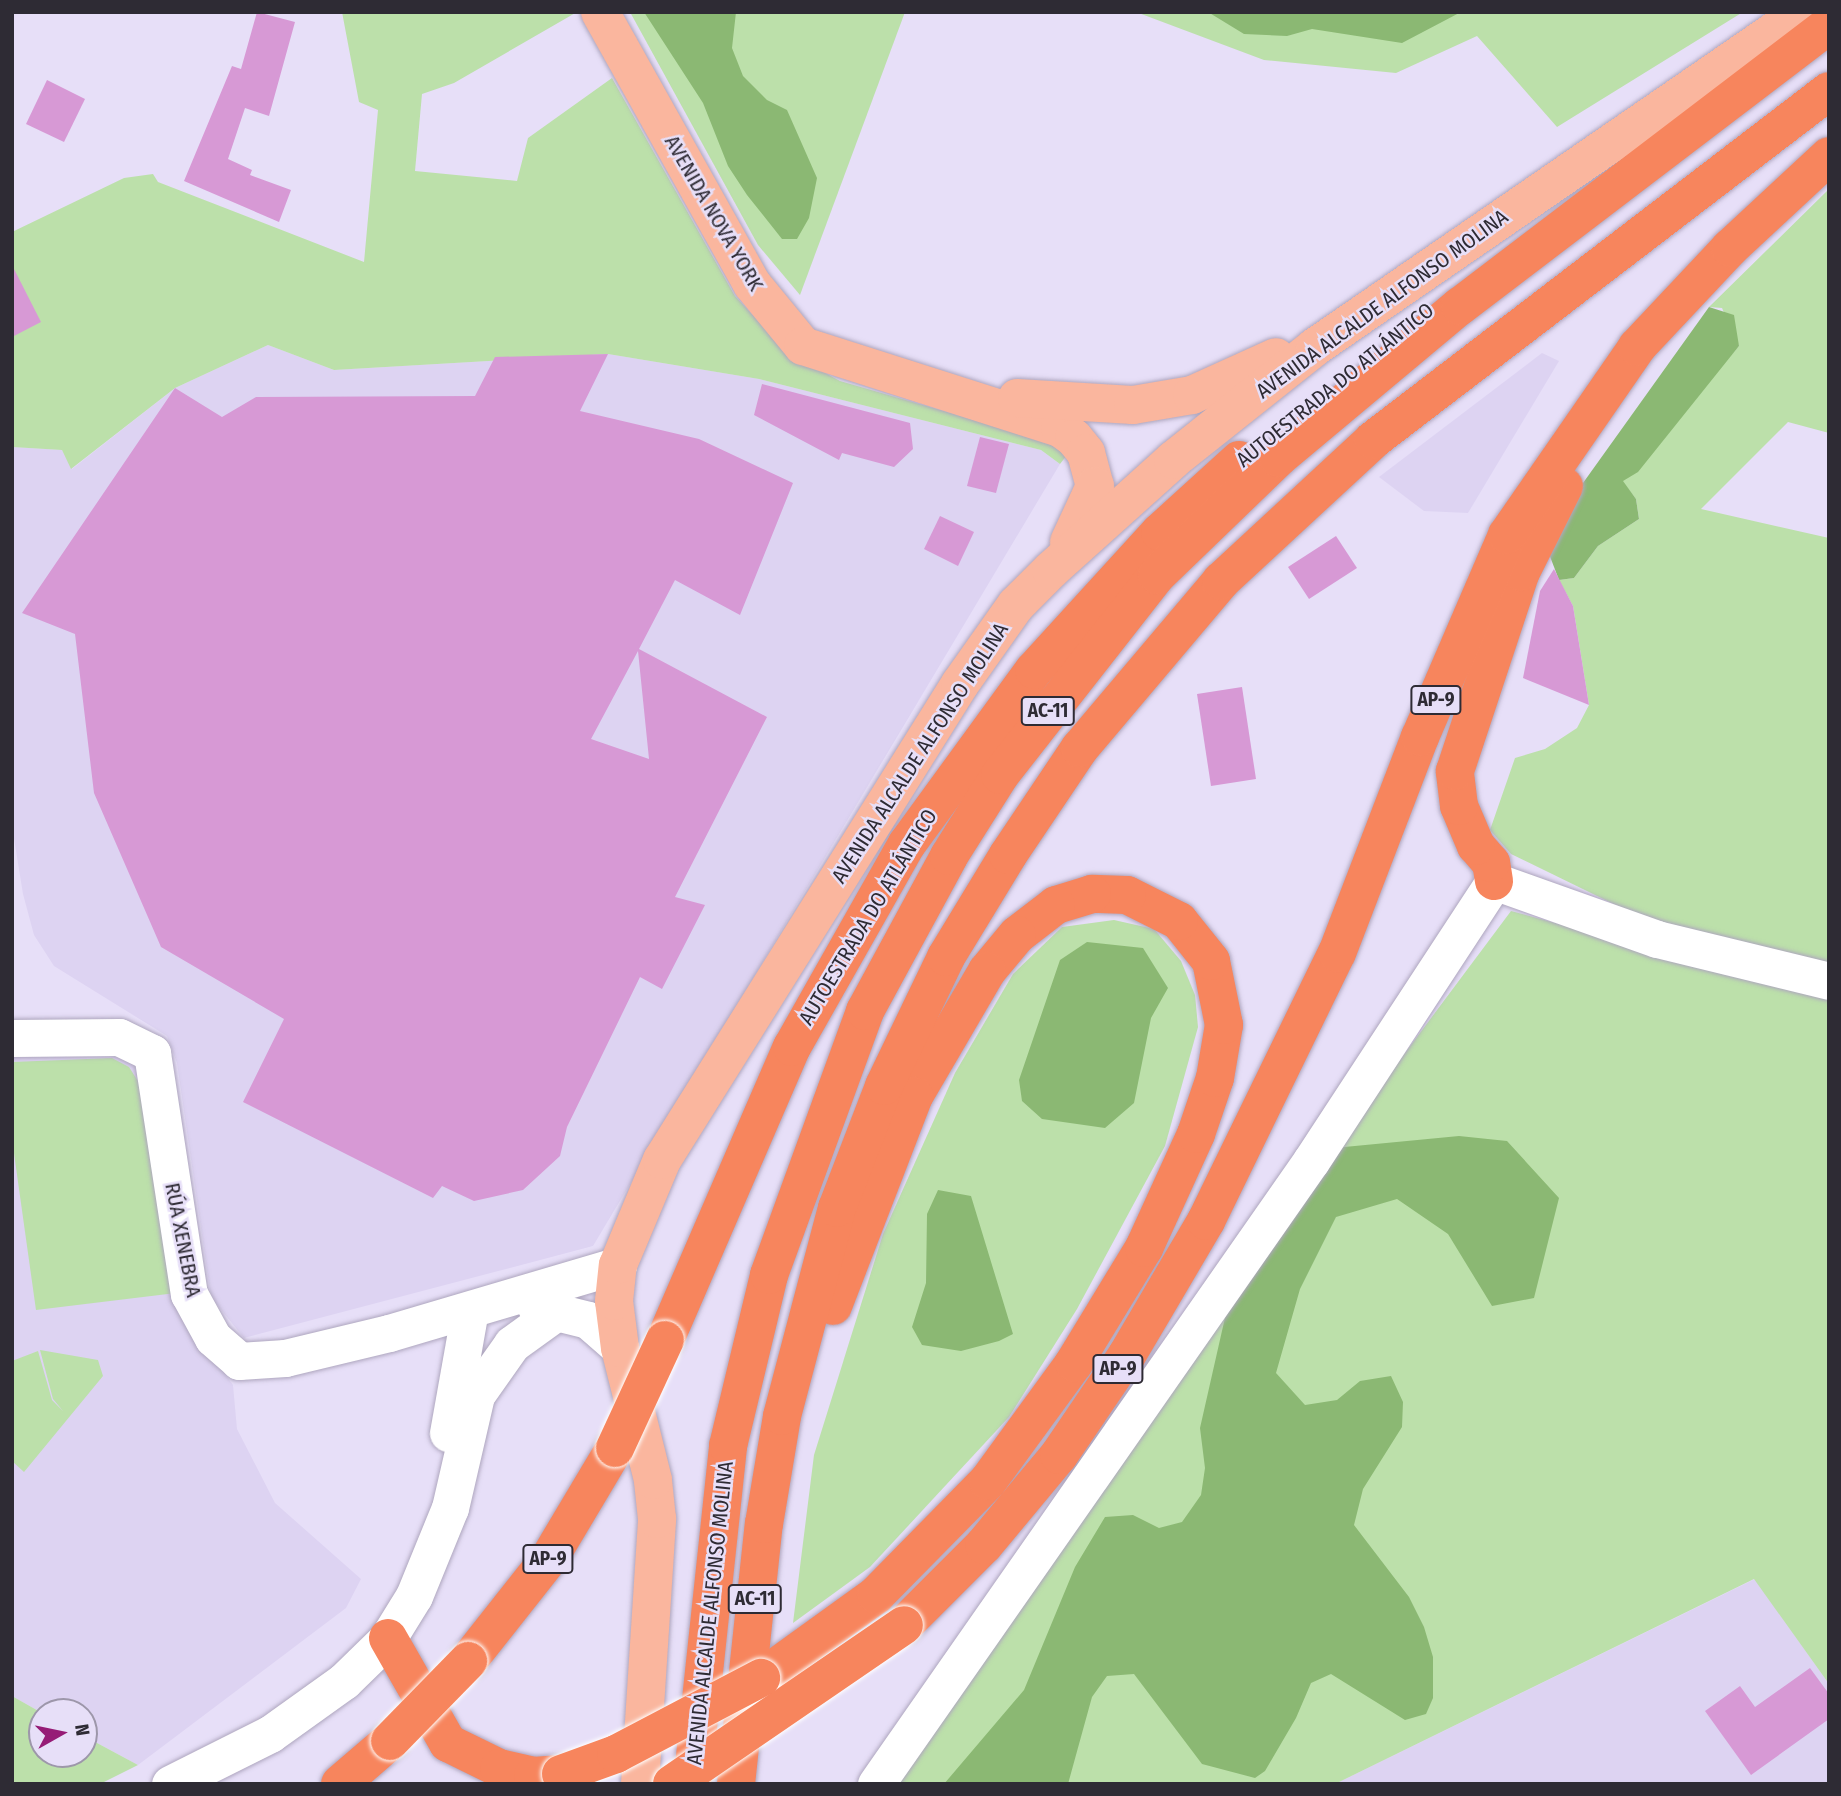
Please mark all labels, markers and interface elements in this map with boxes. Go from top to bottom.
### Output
street label: AVENIDA NOVA YORK [659,131,769,295]
street label: AVENIDA ALCALDE ALFONSO MOLINA [1251,204,1513,404]
street label: AUTOESTRADA DO ATLÁNTICO [1231,298,1439,472]
street label: AVENIDA ALCALDE ALFONSO MOLINA [826,618,1014,888]
road number: AP-9 [1410,684,1462,716]
road number: AC-11 [1020,696,1076,726]
street label: AUTOESTRADA DO ATLÁNTICO [794,805,942,1029]
street label: RÚA XENEBRA [160,1181,206,1299]
road number: AP-9 [1092,1354,1144,1385]
street label: AVENIDA ALCALDE ALFONSO MOLINA [682,1460,738,1766]
road number: AP-9 [522,1544,574,1574]
road number: AC-11 [727,1583,783,1614]
north arrow [28,1698,98,1768]
text: N [70,1723,95,1737]

